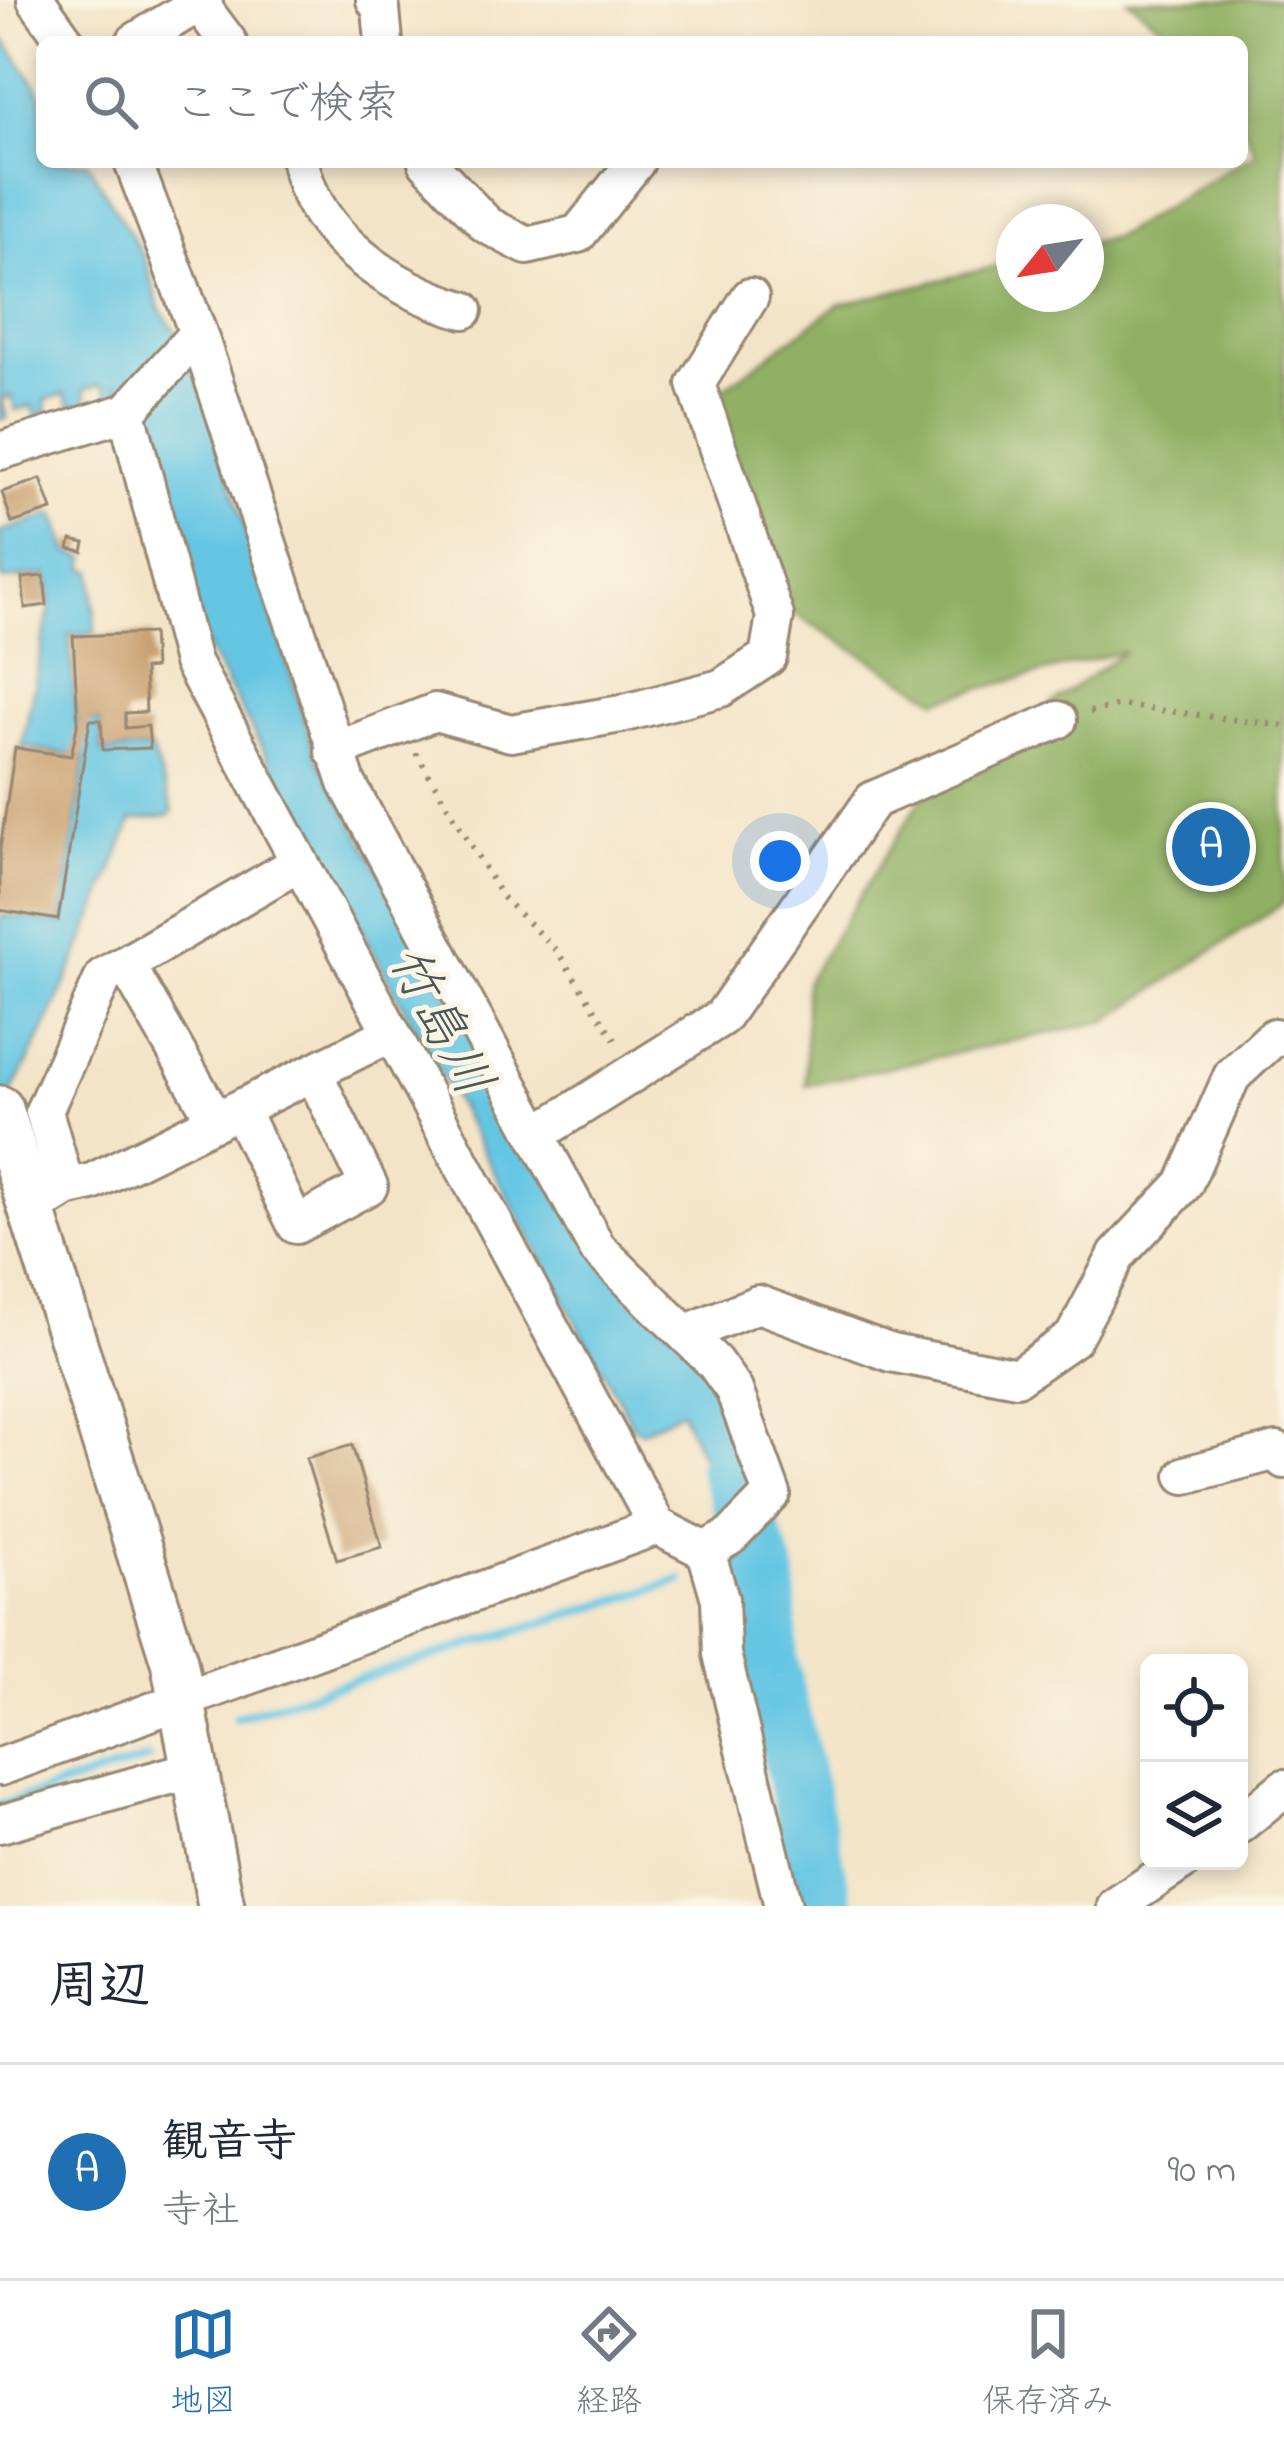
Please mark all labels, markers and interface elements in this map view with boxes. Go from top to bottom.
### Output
search box [36,36,1248,168]
icon: search [78,69,144,135]
text: ここで検索 [174,73,399,139]
north arrow [996,204,1104,312]
pin: A [1172,802,1250,892]
your location [750,831,810,891]
water label: 竹島川 [365,932,509,1112]
map controls [1140,1654,1248,1870]
button: locate [1140,1654,1248,1762]
button: layers [1140,1762,1248,1870]
text: 周辺 [48,1951,150,2026]
text: 観音寺 [162,2111,297,2177]
text: A [75,2143,99,2200]
text: 90 m [1167,2143,1236,2200]
text: 寺社 [162,2184,240,2241]
tab: 地図 [170,2301,236,2427]
tab: 経路 [576,2301,642,2427]
tab: 保存済み [982,2301,1114,2427]

